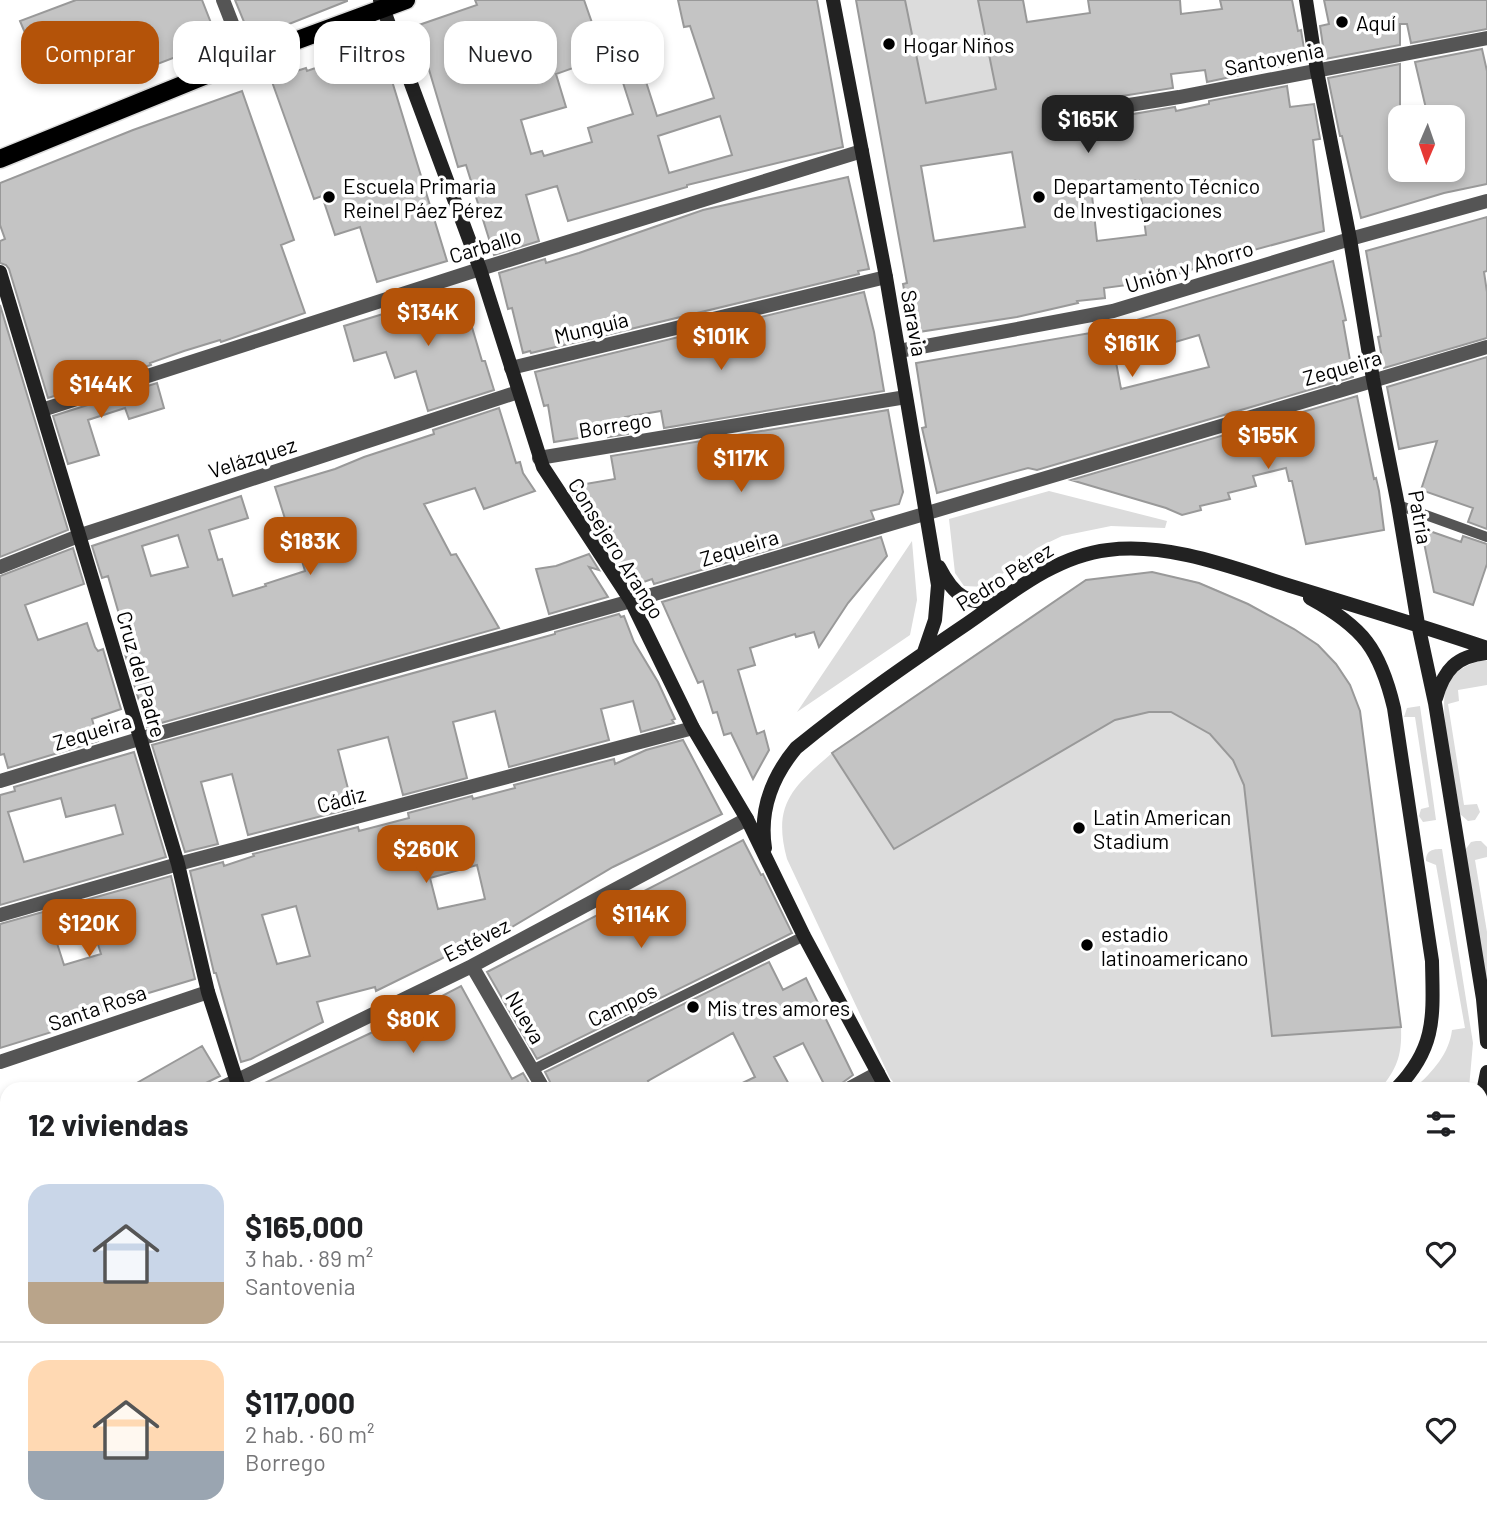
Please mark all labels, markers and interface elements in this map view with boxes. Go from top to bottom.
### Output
place label: Aquí [1356,10,1396,35]
marker: Aquí [1334,14,1350,30]
chip: Comprar [21,21,159,84]
chip: Alquilar [173,21,300,84]
chip: Filtros [314,21,430,84]
chip: Nuevo [444,21,557,84]
chip: Piso [571,21,664,84]
place label: Hogar Niños [903,32,1014,57]
marker: Hogar Niños [881,36,897,52]
street label: Santovenia [1222,36,1326,80]
pin: $165K [1039,96,1137,155]
text: $165K [1058,104,1118,132]
north arrow [1388,105,1465,182]
map controls [1388,105,1465,182]
place label: Escuela Primaria Reinel Páez Pérez [343,173,503,222]
place label: Departamento Técnico de Investigaciones [1053,173,1260,222]
marker: Escuela Primaria Reinel Páez Pérez [321,189,337,205]
marker: Departamento Técnico de Investigaciones [1031,189,1047,205]
street label: Carballo [446,222,524,268]
street label: Unión y Ahorro [1122,235,1256,297]
pin: $134K [379,288,477,348]
street label: Saravia [897,288,933,358]
text: $134K [397,297,459,325]
street label: Munguía [551,306,631,348]
pin: $101K [672,312,770,372]
pin: $161K [1083,320,1181,379]
text: $101K [693,321,749,349]
text: $161K [1104,328,1160,356]
street label: Zequeira [1300,344,1384,390]
pin: $144K [52,360,150,420]
text: $144K [69,369,133,397]
street label: Borrego [577,406,653,442]
pin: $155K [1219,412,1317,471]
text: $155K [1238,420,1298,448]
street label: Velázquez [205,431,299,483]
pin: $117K [692,434,790,494]
text: $117K [713,443,769,471]
street label: Consejero Arango [564,473,670,623]
street label: Patria [1404,488,1438,546]
pin: $183K [261,518,359,577]
street label: Zequeira [697,523,781,571]
text: $183K [280,526,340,554]
street label: Pedro Pérez [951,536,1057,616]
street label: Cruz del Padre [112,608,172,740]
street label: Zequeira [50,707,134,755]
street label: Cádiz [314,781,368,817]
place label: Latin American Stadium [1093,804,1231,853]
marker: Latin American Stadium [1071,820,1087,836]
pin: $260K [377,826,475,885]
text: $260K [393,834,459,862]
pin: $114K [592,890,690,950]
text: $114K [612,899,670,927]
pin: $120K [40,900,138,959]
text: $120K [58,908,120,936]
street label: Estévez [439,912,513,966]
place label: estadio latinoamericano [1101,921,1249,970]
marker: estadio latinoamericano [1079,937,1095,953]
street label: Campos [583,977,661,1031]
street label: Santa Rosa [45,979,149,1035]
street label: Nueva [501,986,551,1048]
place label: Mis tres amores [707,995,850,1020]
pin: $80K [372,996,454,1055]
marker: Mis tres amores [685,999,701,1015]
text: $80K [386,1004,440,1032]
icon: filters [1422,1105,1460,1143]
text: 12 viviendas [28,1106,189,1142]
text: $165,000 [245,1208,364,1244]
icon: home [84,1212,168,1296]
icon: heart [1422,1235,1460,1273]
text: 3 hab. · 89 m² [245,1244,373,1272]
text: Santovenia [245,1272,355,1300]
text: $117,000 [245,1384,355,1420]
icon: home [84,1388,168,1472]
icon: heart [1422,1411,1460,1449]
text: 2 hab. · 60 m² [245,1420,375,1448]
text: Borrego [245,1448,326,1476]

